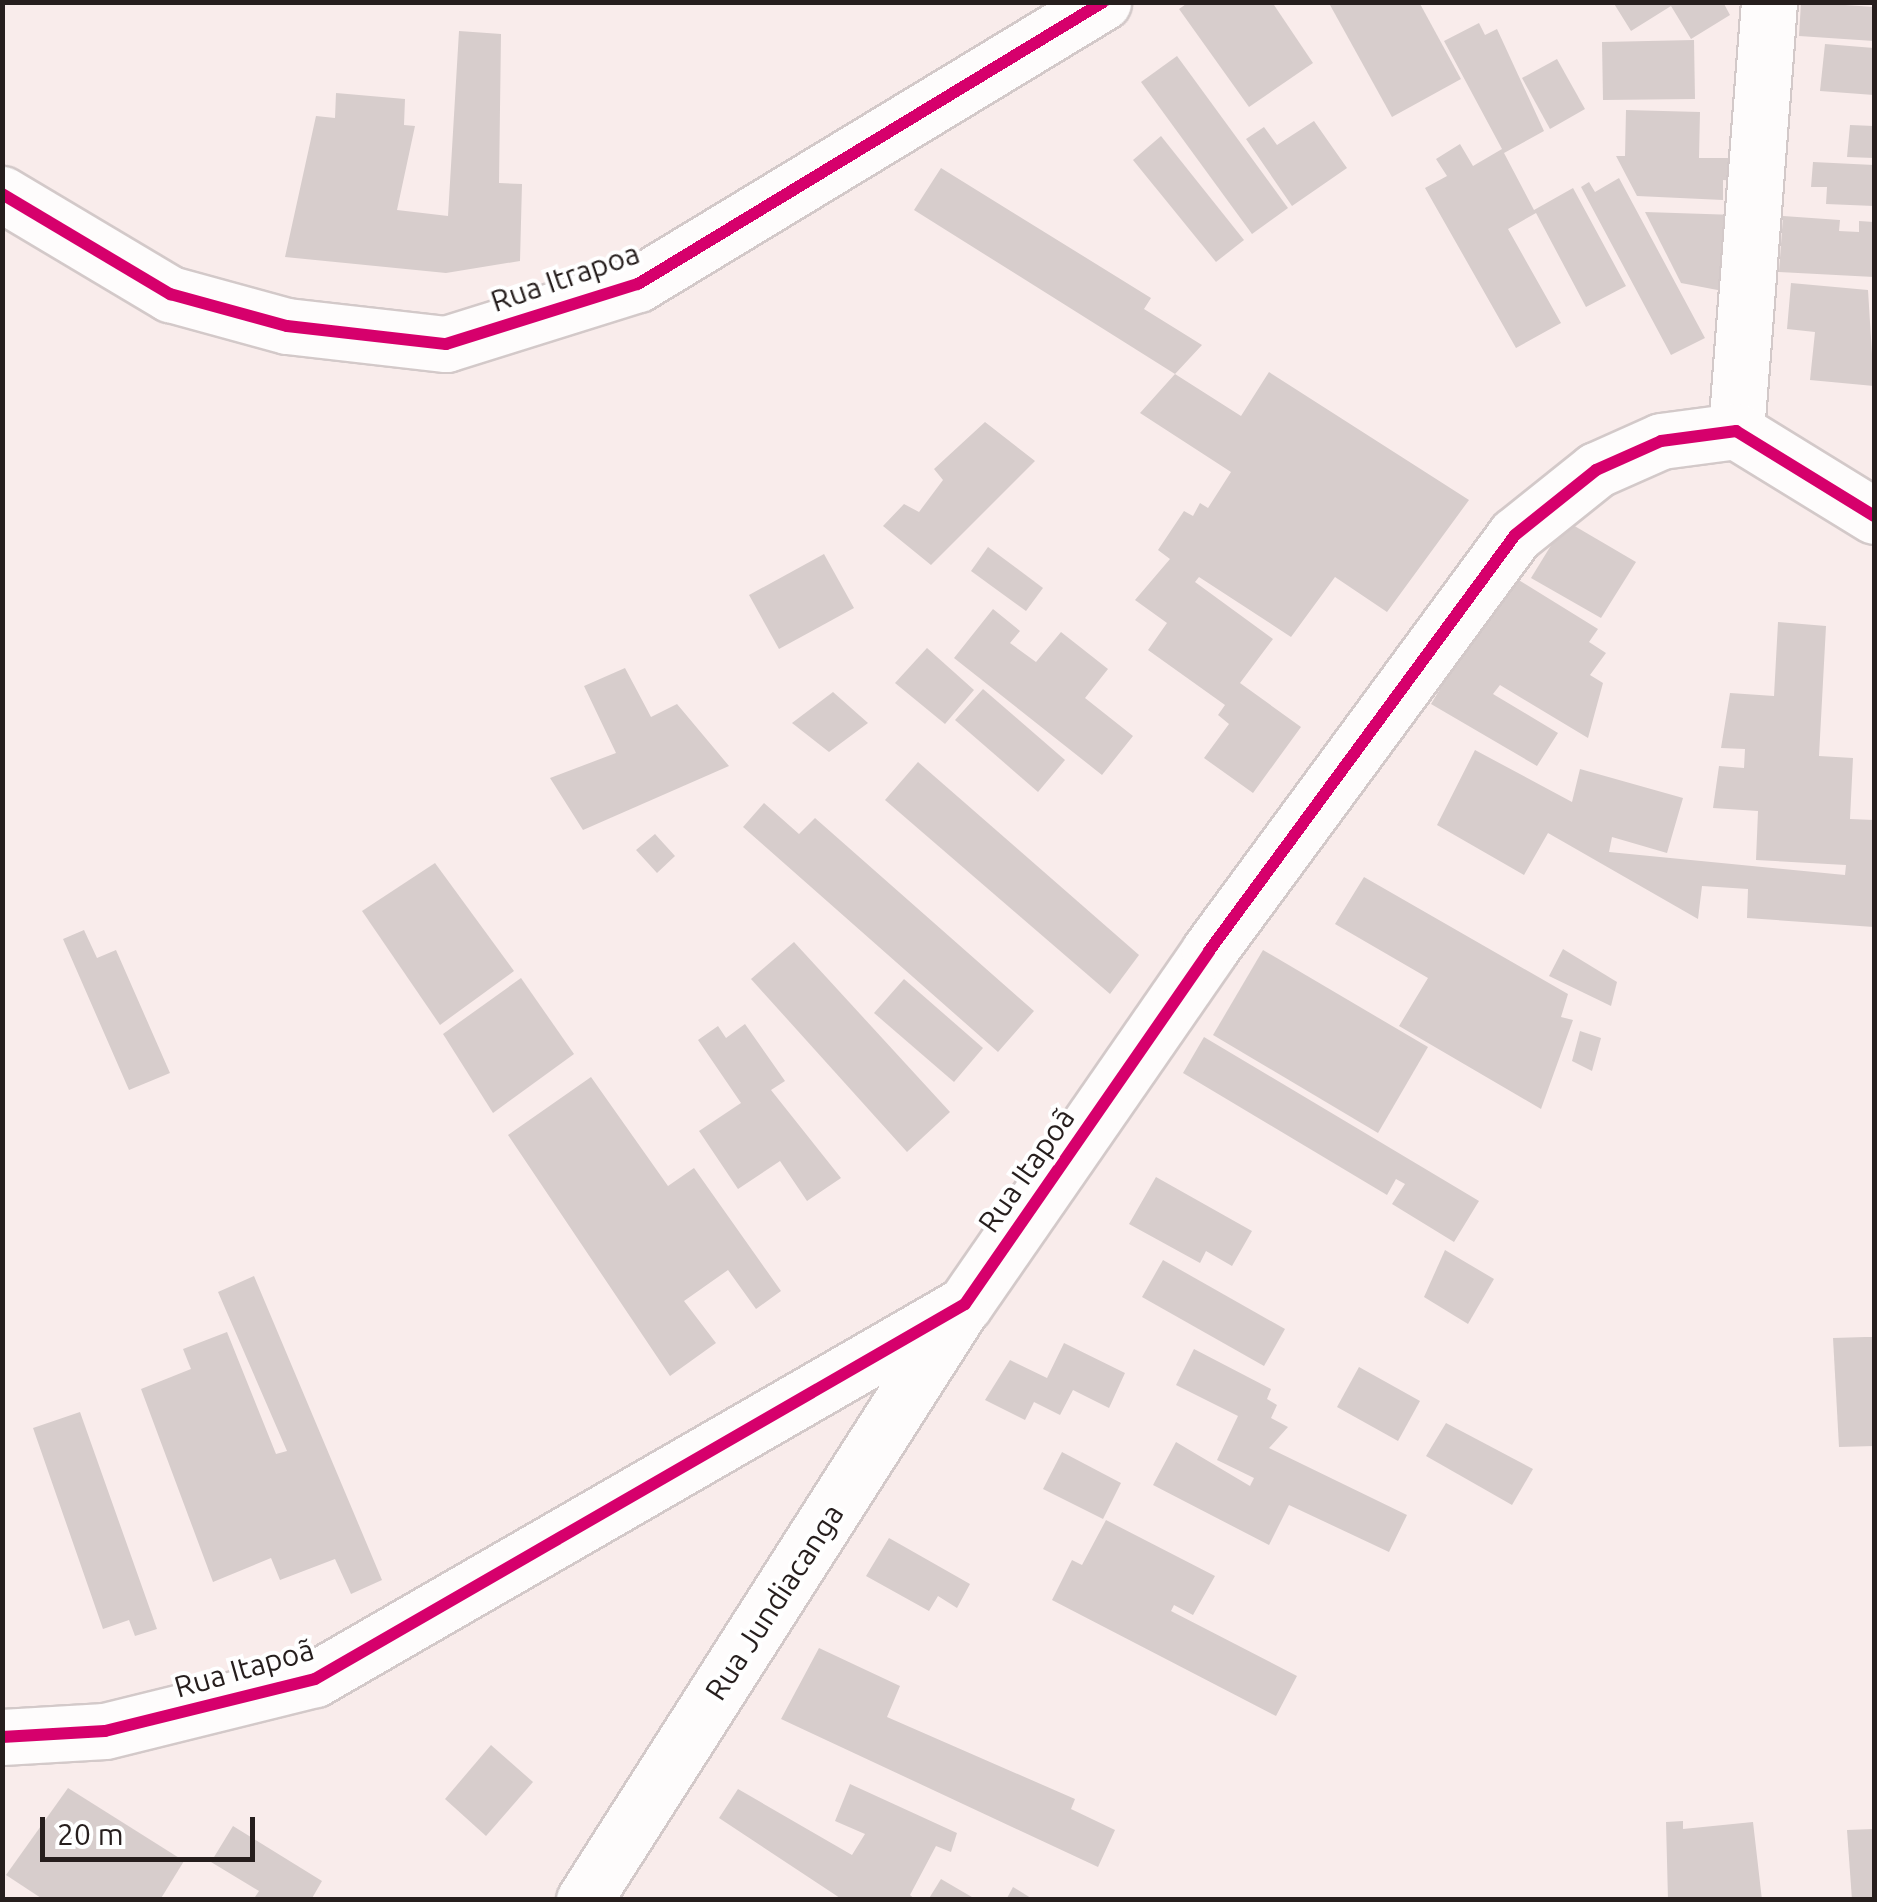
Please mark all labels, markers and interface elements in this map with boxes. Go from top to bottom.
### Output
street label: Rua Itrapoa [486,235,644,319]
street label: Rua Itapoã [970,1101,1082,1239]
street label: Rua Jundiacanga [697,1497,851,1707]
street label: Rua Itapoã [170,1631,318,1705]
scale bar [45,1797,260,1859]
text: 20 m [57,1817,124,1851]

